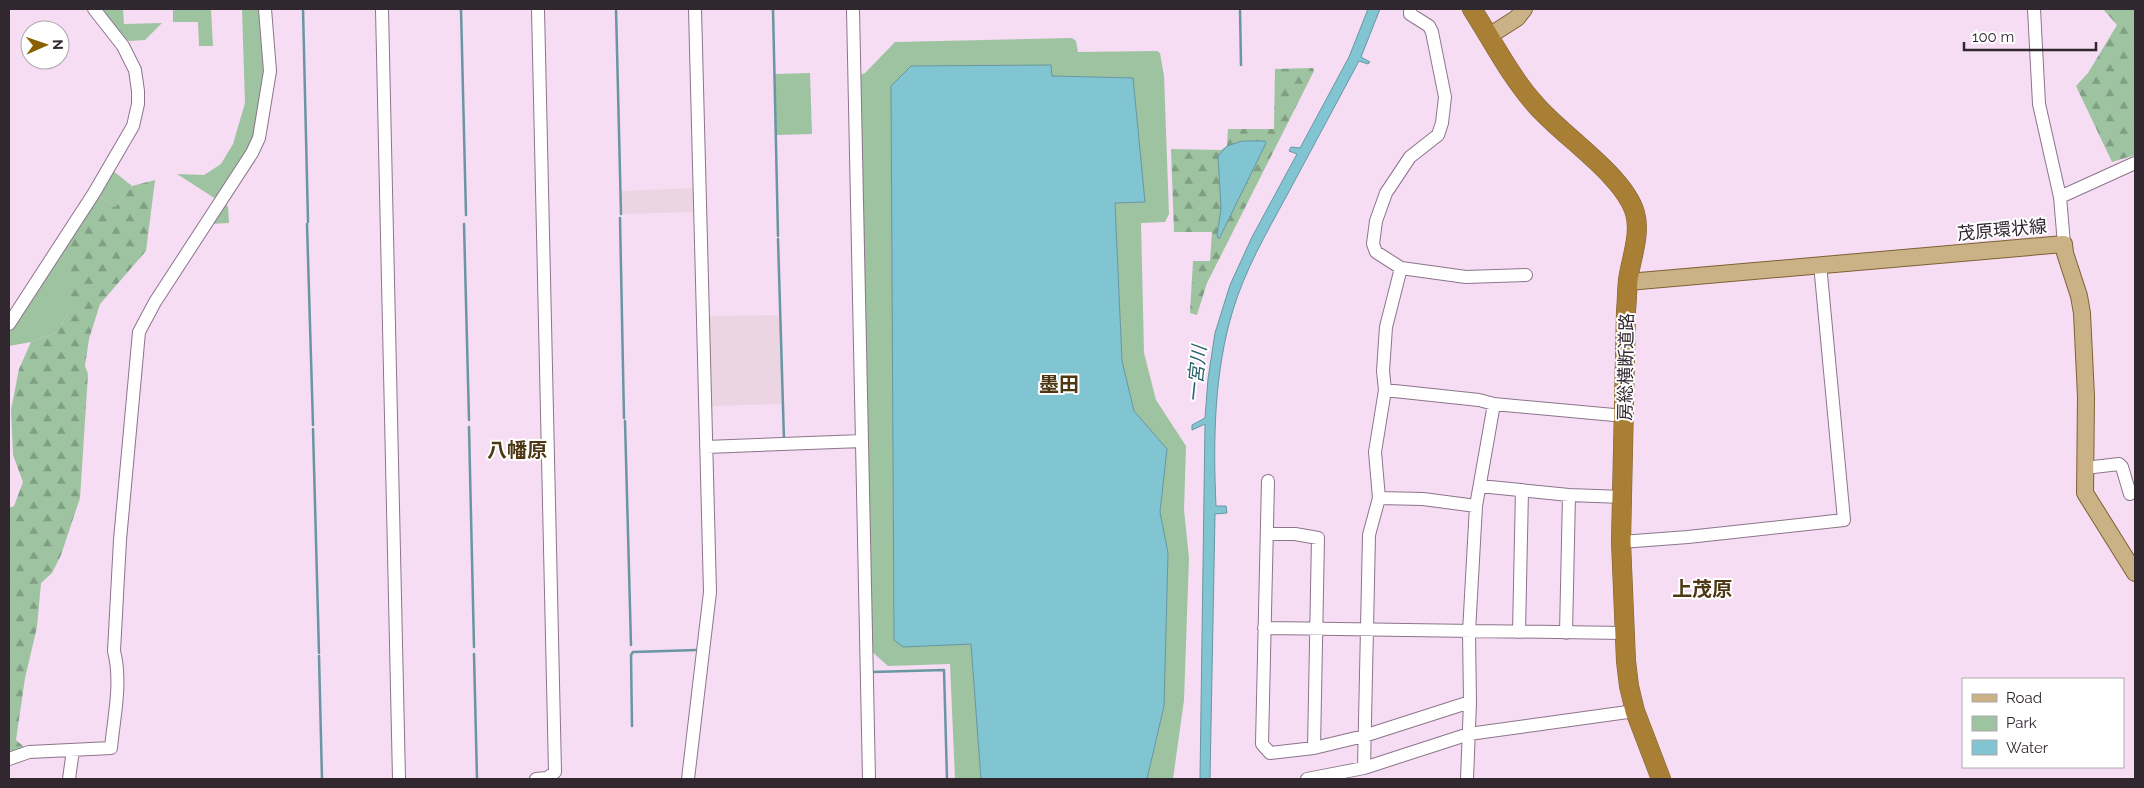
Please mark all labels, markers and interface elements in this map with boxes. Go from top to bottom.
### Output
north arrow [20,20,70,70]
scale bar [1964,20,2096,52]
text: 100 m [1972,28,2014,46]
text: N [50,39,66,50]
street label: 茂原環状線 [1956,215,2048,244]
street label: 房総横断道路 [1614,313,1637,421]
water label: 一宮川 [1182,343,1210,404]
district label: 墨田 [1039,372,1079,396]
district label: 八幡原 [487,438,547,462]
district label: 上茂原 [1672,577,1732,601]
legend [1962,678,2124,768]
text: Road [2006,689,2042,707]
text: Park [2006,714,2037,732]
text: Water [2006,739,2049,757]

